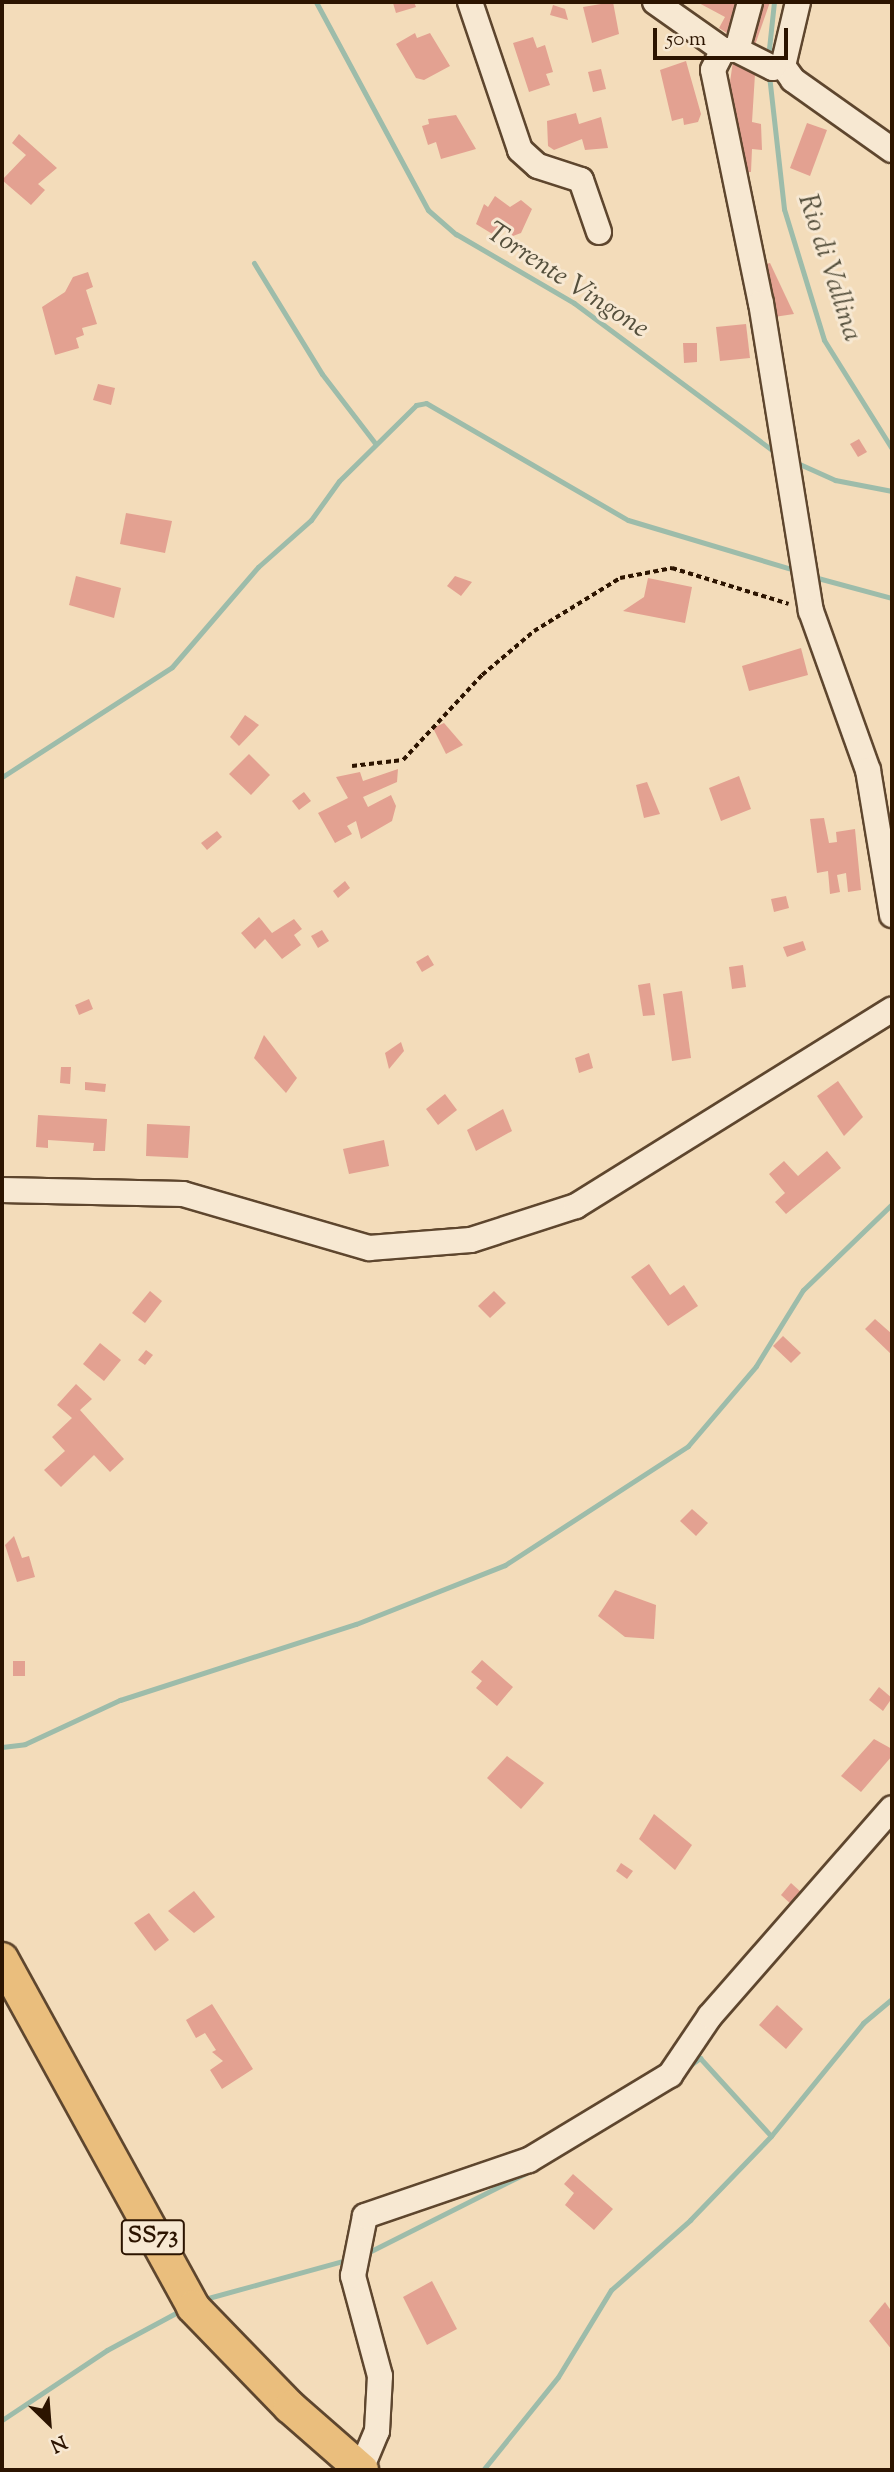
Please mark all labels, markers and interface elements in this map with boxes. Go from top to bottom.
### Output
scale bar [656,14,791,58]
text: 50 m [666,25,706,55]
water label: Rio di Vallina [789,190,869,346]
water label: Torrente Vingone [479,216,655,346]
road number: SS73 [120,2216,186,2258]
north arrow [14,2388,84,2458]
text: N [46,2427,71,2458]

